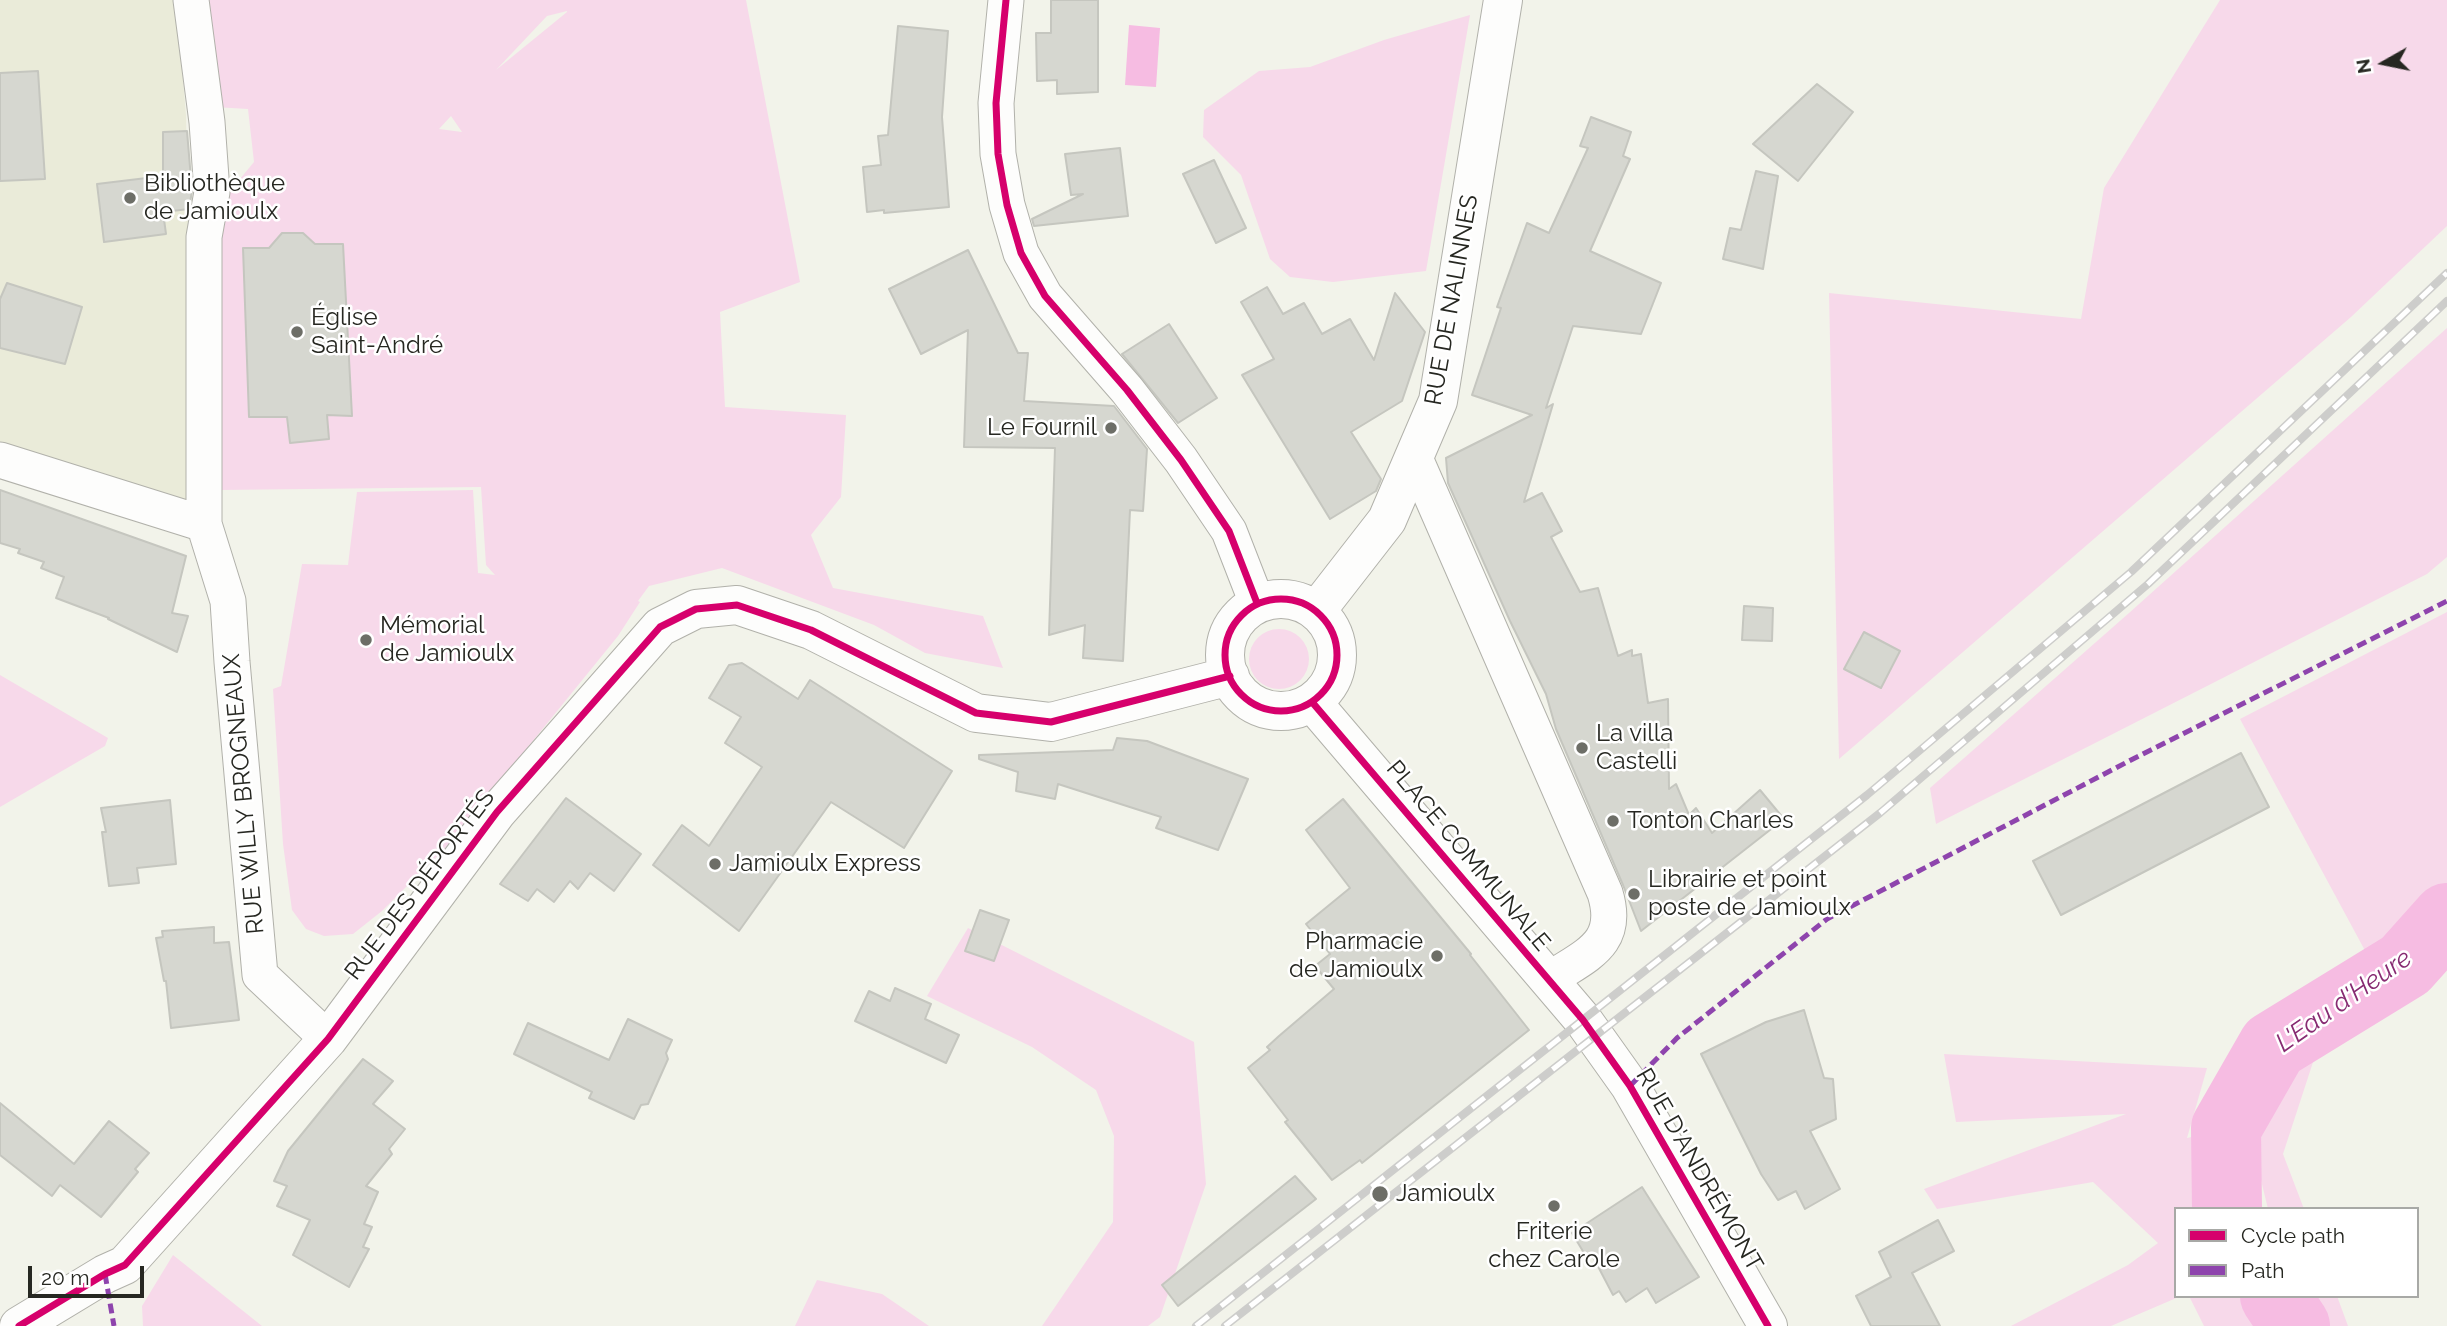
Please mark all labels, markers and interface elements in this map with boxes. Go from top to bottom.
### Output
north arrow [2349,28,2419,98]
text: N [2351,57,2375,75]
place label: Bibliothèque de Jamioulx [144,170,285,226]
marker: Bibliothèque de Jamioulx [122,190,138,206]
street label: RUE DE NALINNES [1419,192,1485,408]
place label: Église Saint-André [311,304,443,360]
marker: Église Saint-André [289,324,305,340]
place label: Le Fournil [987,414,1097,442]
marker: Le Fournil [1103,420,1119,436]
place label: Mémorial de Jamioulx [380,612,514,668]
marker: Mémorial de Jamioulx [358,632,374,648]
street label: RUE WILLY BROGNEAUX [217,653,271,935]
place label: La villa Castelli [1596,720,1677,776]
marker: La villa Castelli [1574,740,1590,756]
street label: PLACE COMMUNALE [1380,755,1556,957]
street label: RUE DES DÉPORTÉS [339,784,501,986]
place label: Tonton Charles [1627,807,1793,835]
marker: Tonton Charles [1605,813,1621,829]
place label: Jamioulx Express [729,850,921,878]
marker: Jamioulx Express [707,856,723,872]
place label: Librairie et point poste de Jamioulx [1648,866,1851,922]
marker: Librairie et point poste de Jamioulx [1626,886,1642,902]
place label: Pharmacie de Jamioulx [1289,928,1423,984]
water label: L'Eau d'Heure [2270,943,2418,1059]
marker: Pharmacie de Jamioulx [1429,948,1445,964]
street label: RUE D'ANDRÉMONT [1629,1064,1769,1276]
place label: Jamioulx [1396,1180,1495,1208]
marker: Jamioulx [1370,1184,1390,1204]
marker: Friterie chez Carole [1546,1198,1562,1214]
legend [2174,1207,2419,1298]
place label: Friterie chez Carole [1488,1218,1620,1274]
text: Cycle path [2241,1223,2345,1248]
scale bar [32,1252,147,1296]
text: Path [2241,1258,2285,1283]
text: 20 m [41,1265,89,1290]

